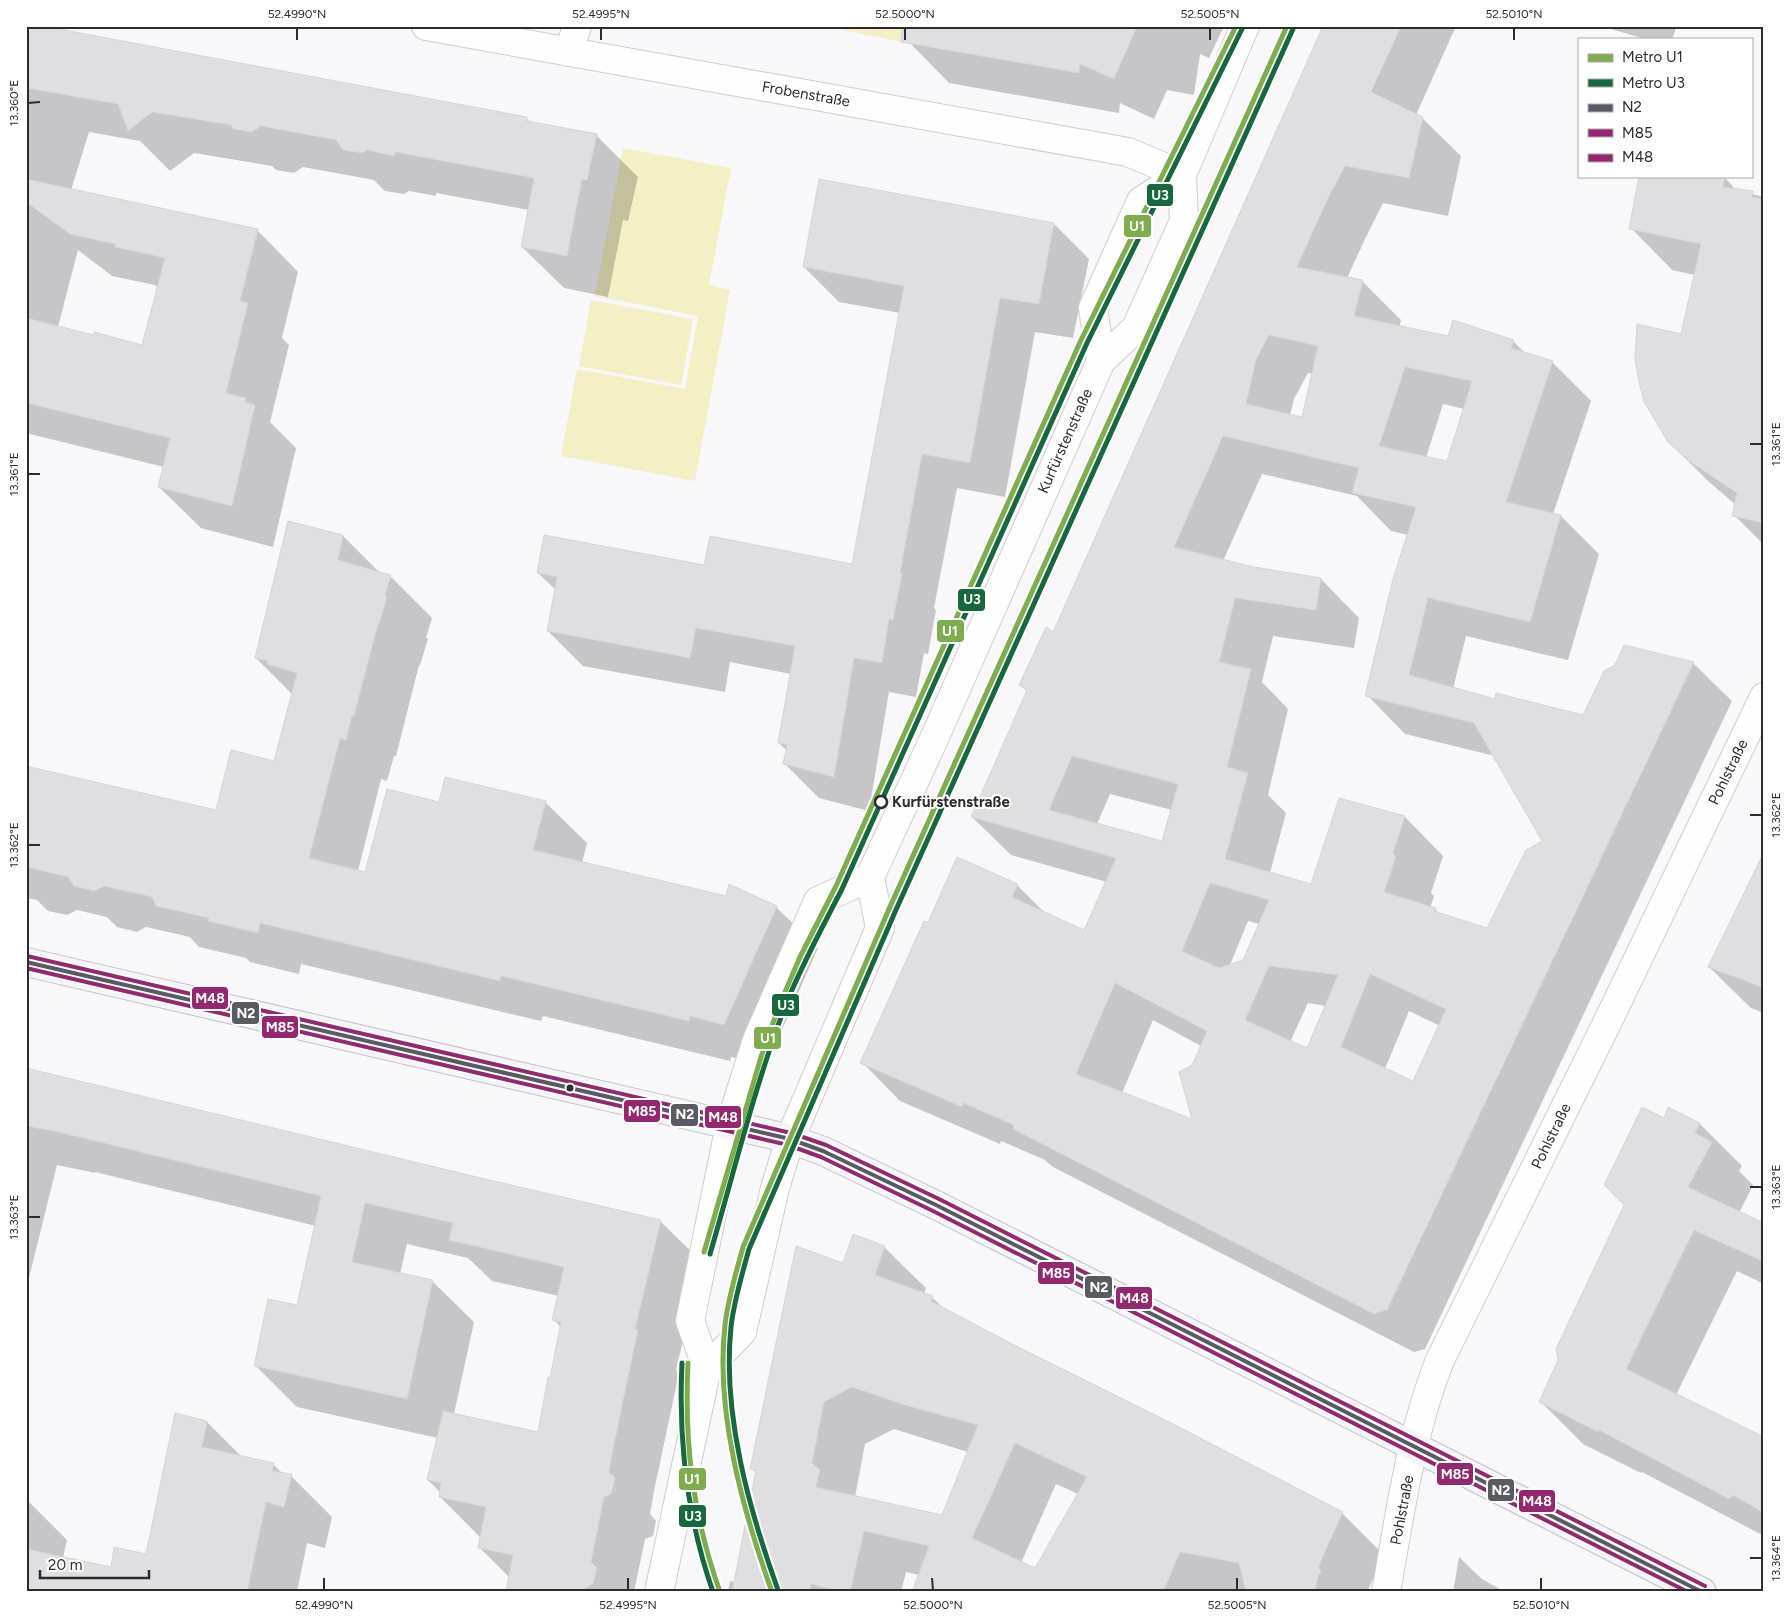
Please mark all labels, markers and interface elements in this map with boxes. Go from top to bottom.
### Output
text: 52.4990°N [268,7,326,21]
text: 52.4995°N [572,7,630,21]
text: 52.5000°N [875,7,935,21]
text: 52.5005°N [1180,7,1240,21]
text: 52.5010°N [1485,7,1543,21]
legend [1578,38,1752,178]
text: Metro U1 [1622,48,1683,66]
text: Metro U3 [1622,74,1685,92]
street label: Frobenstraße [761,77,851,111]
text: 13.360°E [7,80,21,126]
text: N2 [1622,98,1642,116]
text: M85 [1622,124,1653,142]
text: M48 [1622,148,1653,166]
line badge: U3 [1146,183,1174,207]
text: U3 [1151,187,1169,204]
line badge: U1 [1123,214,1152,238]
text: U1 [1129,218,1145,235]
street label: Kurfürstenstraße [1034,386,1096,496]
text: 13.361°E [1769,422,1783,466]
text: 13.361°E [7,452,21,496]
line badge: U3 [957,588,986,612]
text: U3 [963,591,981,608]
line badge: U1 [936,619,965,643]
text: U1 [942,623,958,640]
street label: Pohlstraße [1704,736,1752,808]
text: 13.362°E [1769,792,1783,838]
place label: Kurfürstenstraße [892,793,1010,811]
marker: Kurfürstenstraße [874,795,888,809]
text: 13.362°E [7,822,21,868]
line badge: M48 [191,986,229,1010]
text: M48 [195,990,225,1007]
line badge: U3 [771,993,800,1017]
text: U3 [777,997,795,1014]
line badge: N2 [231,1001,260,1025]
text: N2 [237,1005,255,1022]
line badge: M85 [261,1015,299,1039]
text: M85 [266,1019,294,1036]
line badge: U1 [753,1026,782,1050]
text: U1 [760,1030,776,1047]
unlabelled marker [565,1083,575,1093]
line badge: M85 [623,1099,661,1123]
street label: Pohlstraße [1527,1100,1575,1172]
text: M85 [628,1103,656,1120]
line badge: N2 [670,1103,699,1127]
line badge: M48 [704,1105,742,1129]
text: N2 [676,1106,694,1123]
text: M48 [708,1109,738,1126]
text: 13.363°E [1769,1164,1783,1210]
text: 13.363°E [7,1194,21,1240]
line badge: M85 [1037,1261,1075,1285]
text: M85 [1042,1265,1070,1282]
line badge: N2 [1084,1275,1113,1299]
text: N2 [1090,1279,1108,1296]
line badge: M48 [1115,1286,1153,1310]
text: M48 [1119,1290,1149,1307]
line badge: M85 [1436,1462,1474,1486]
text: M85 [1441,1466,1469,1483]
line badge: U1 [678,1467,707,1491]
text: U1 [684,1471,700,1488]
street label: Pohlstraße [1386,1473,1418,1547]
line badge: N2 [1487,1478,1515,1502]
text: N2 [1492,1482,1510,1499]
line badge: M48 [1518,1489,1556,1513]
text: M48 [1522,1493,1552,1510]
line badge: U3 [678,1504,707,1528]
text: U3 [684,1508,702,1525]
text: 13.364°E [1769,1535,1783,1581]
scale bar [40,1548,149,1580]
text: 20 m [48,1556,82,1574]
text: 52.4990°N [295,1598,353,1612]
text: 52.4995°N [599,1598,657,1612]
text: 52.5000°N [903,1598,963,1612]
text: 52.5005°N [1207,1598,1267,1612]
text: 52.5010°N [1512,1598,1570,1612]

